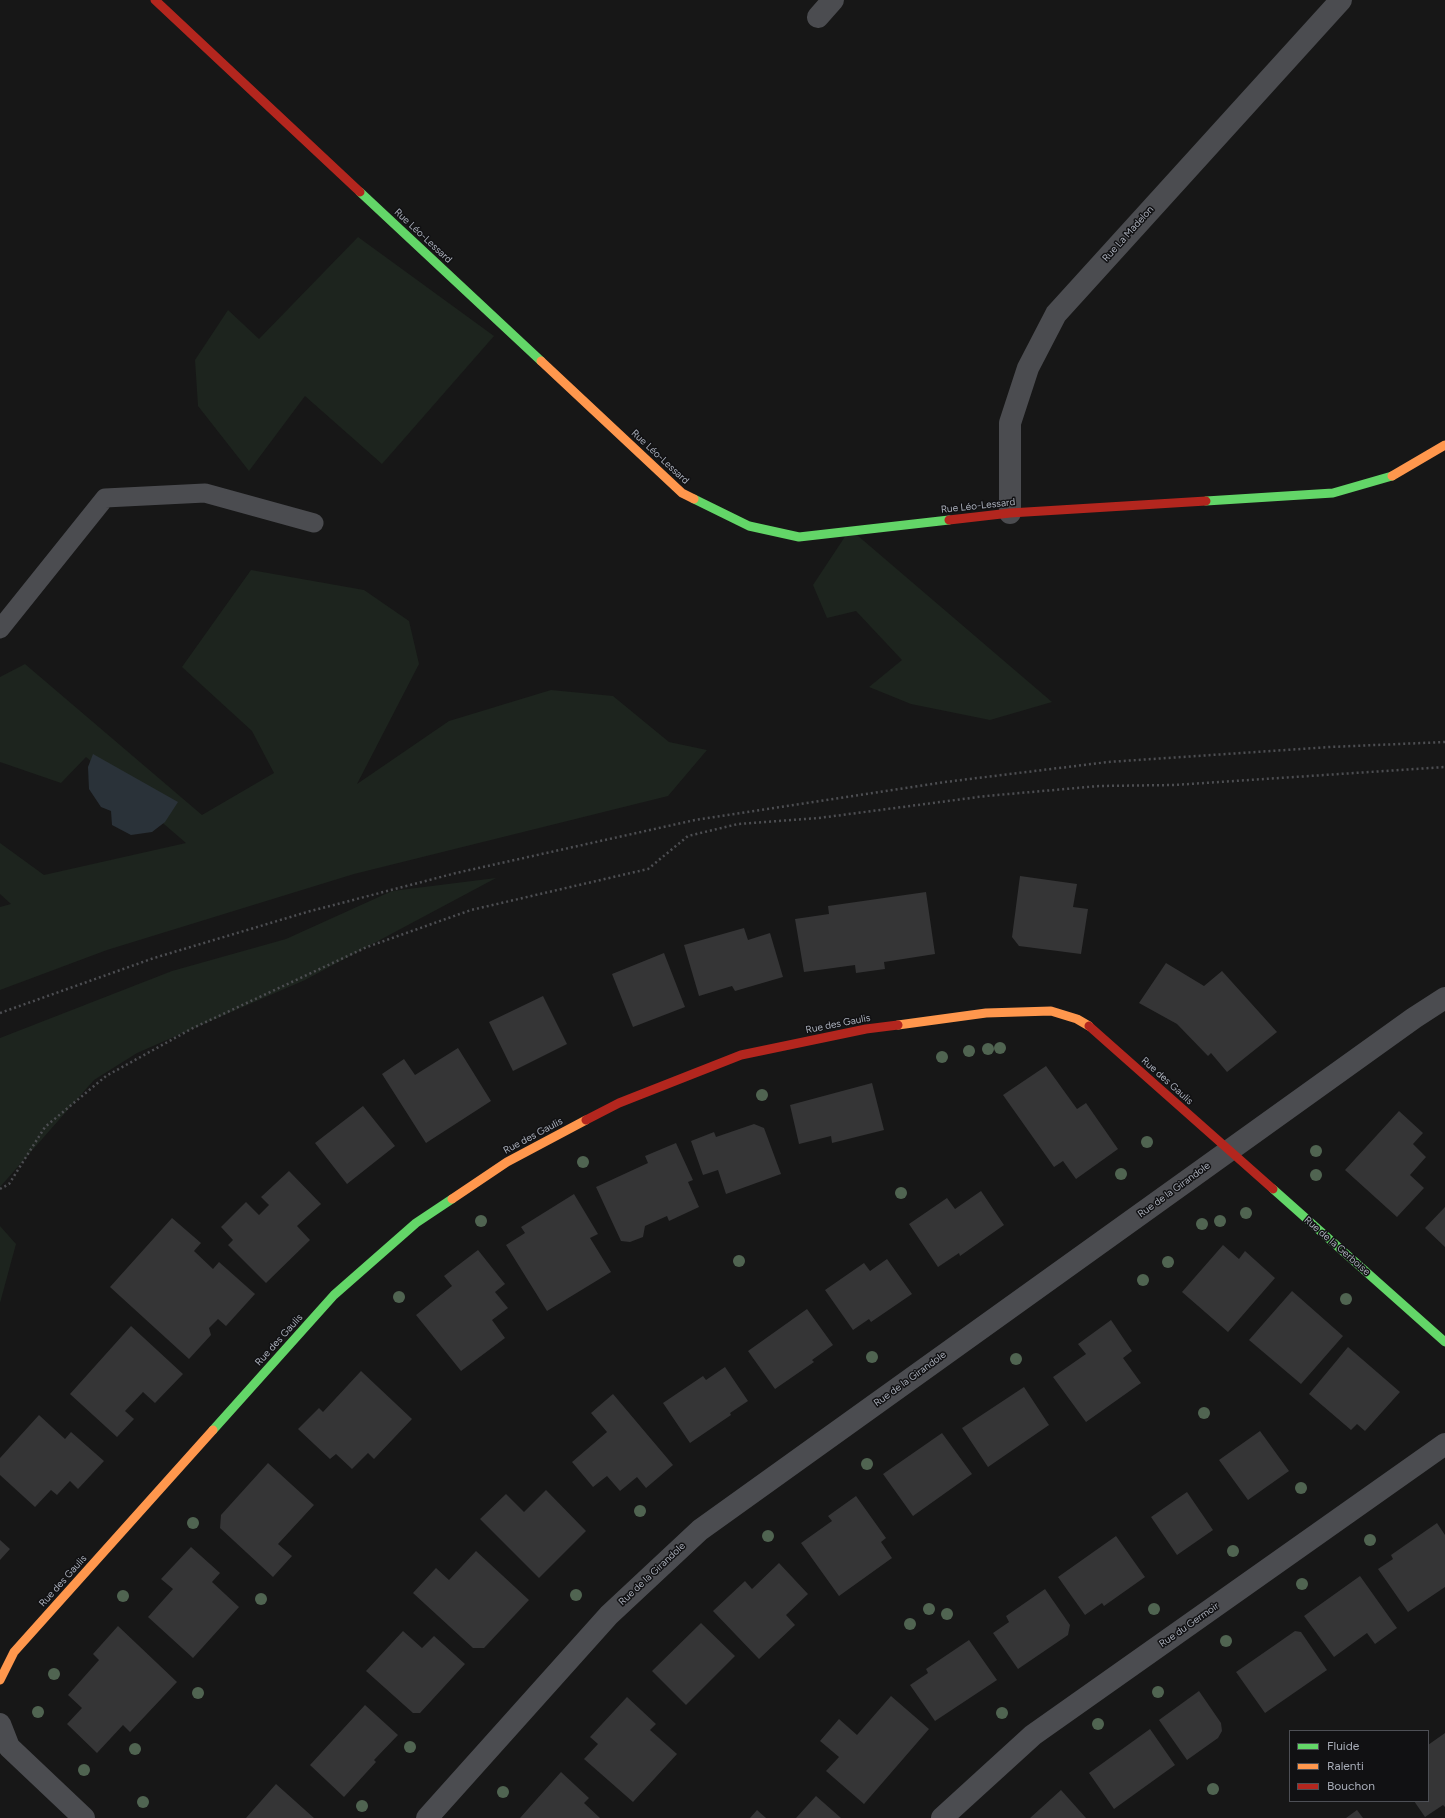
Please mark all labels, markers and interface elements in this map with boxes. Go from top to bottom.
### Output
street label: Rue La Madelon [1100,204,1156,264]
street label: Rue Léo-Lessard [392,206,454,266]
street label: Rue Léo-Lessard [629,427,691,487]
street label: Rue Léo-Lessard [940,496,1016,516]
street label: Rue des Gaulis [805,1012,871,1036]
street label: Rue des Gaulis [1139,1055,1195,1107]
street label: Rue des Gaulis [501,1115,565,1157]
street label: Rue de la Girandole [1135,1160,1213,1220]
street label: Rue de la Gerboise [1301,1214,1373,1278]
street label: Rue des Gaulis [253,1312,305,1368]
street label: Rue de la Girandole [871,1349,949,1409]
street label: Rue de la Girandole [616,1540,688,1608]
street label: Rue des Gaulis [37,1553,89,1609]
street label: Rue du Germoir [1157,1600,1221,1650]
legend [1289,1730,1429,1802]
text: Fluide [1327,1739,1359,1753]
text: Ralenti [1327,1759,1364,1773]
text: Bouchon [1327,1779,1375,1793]

